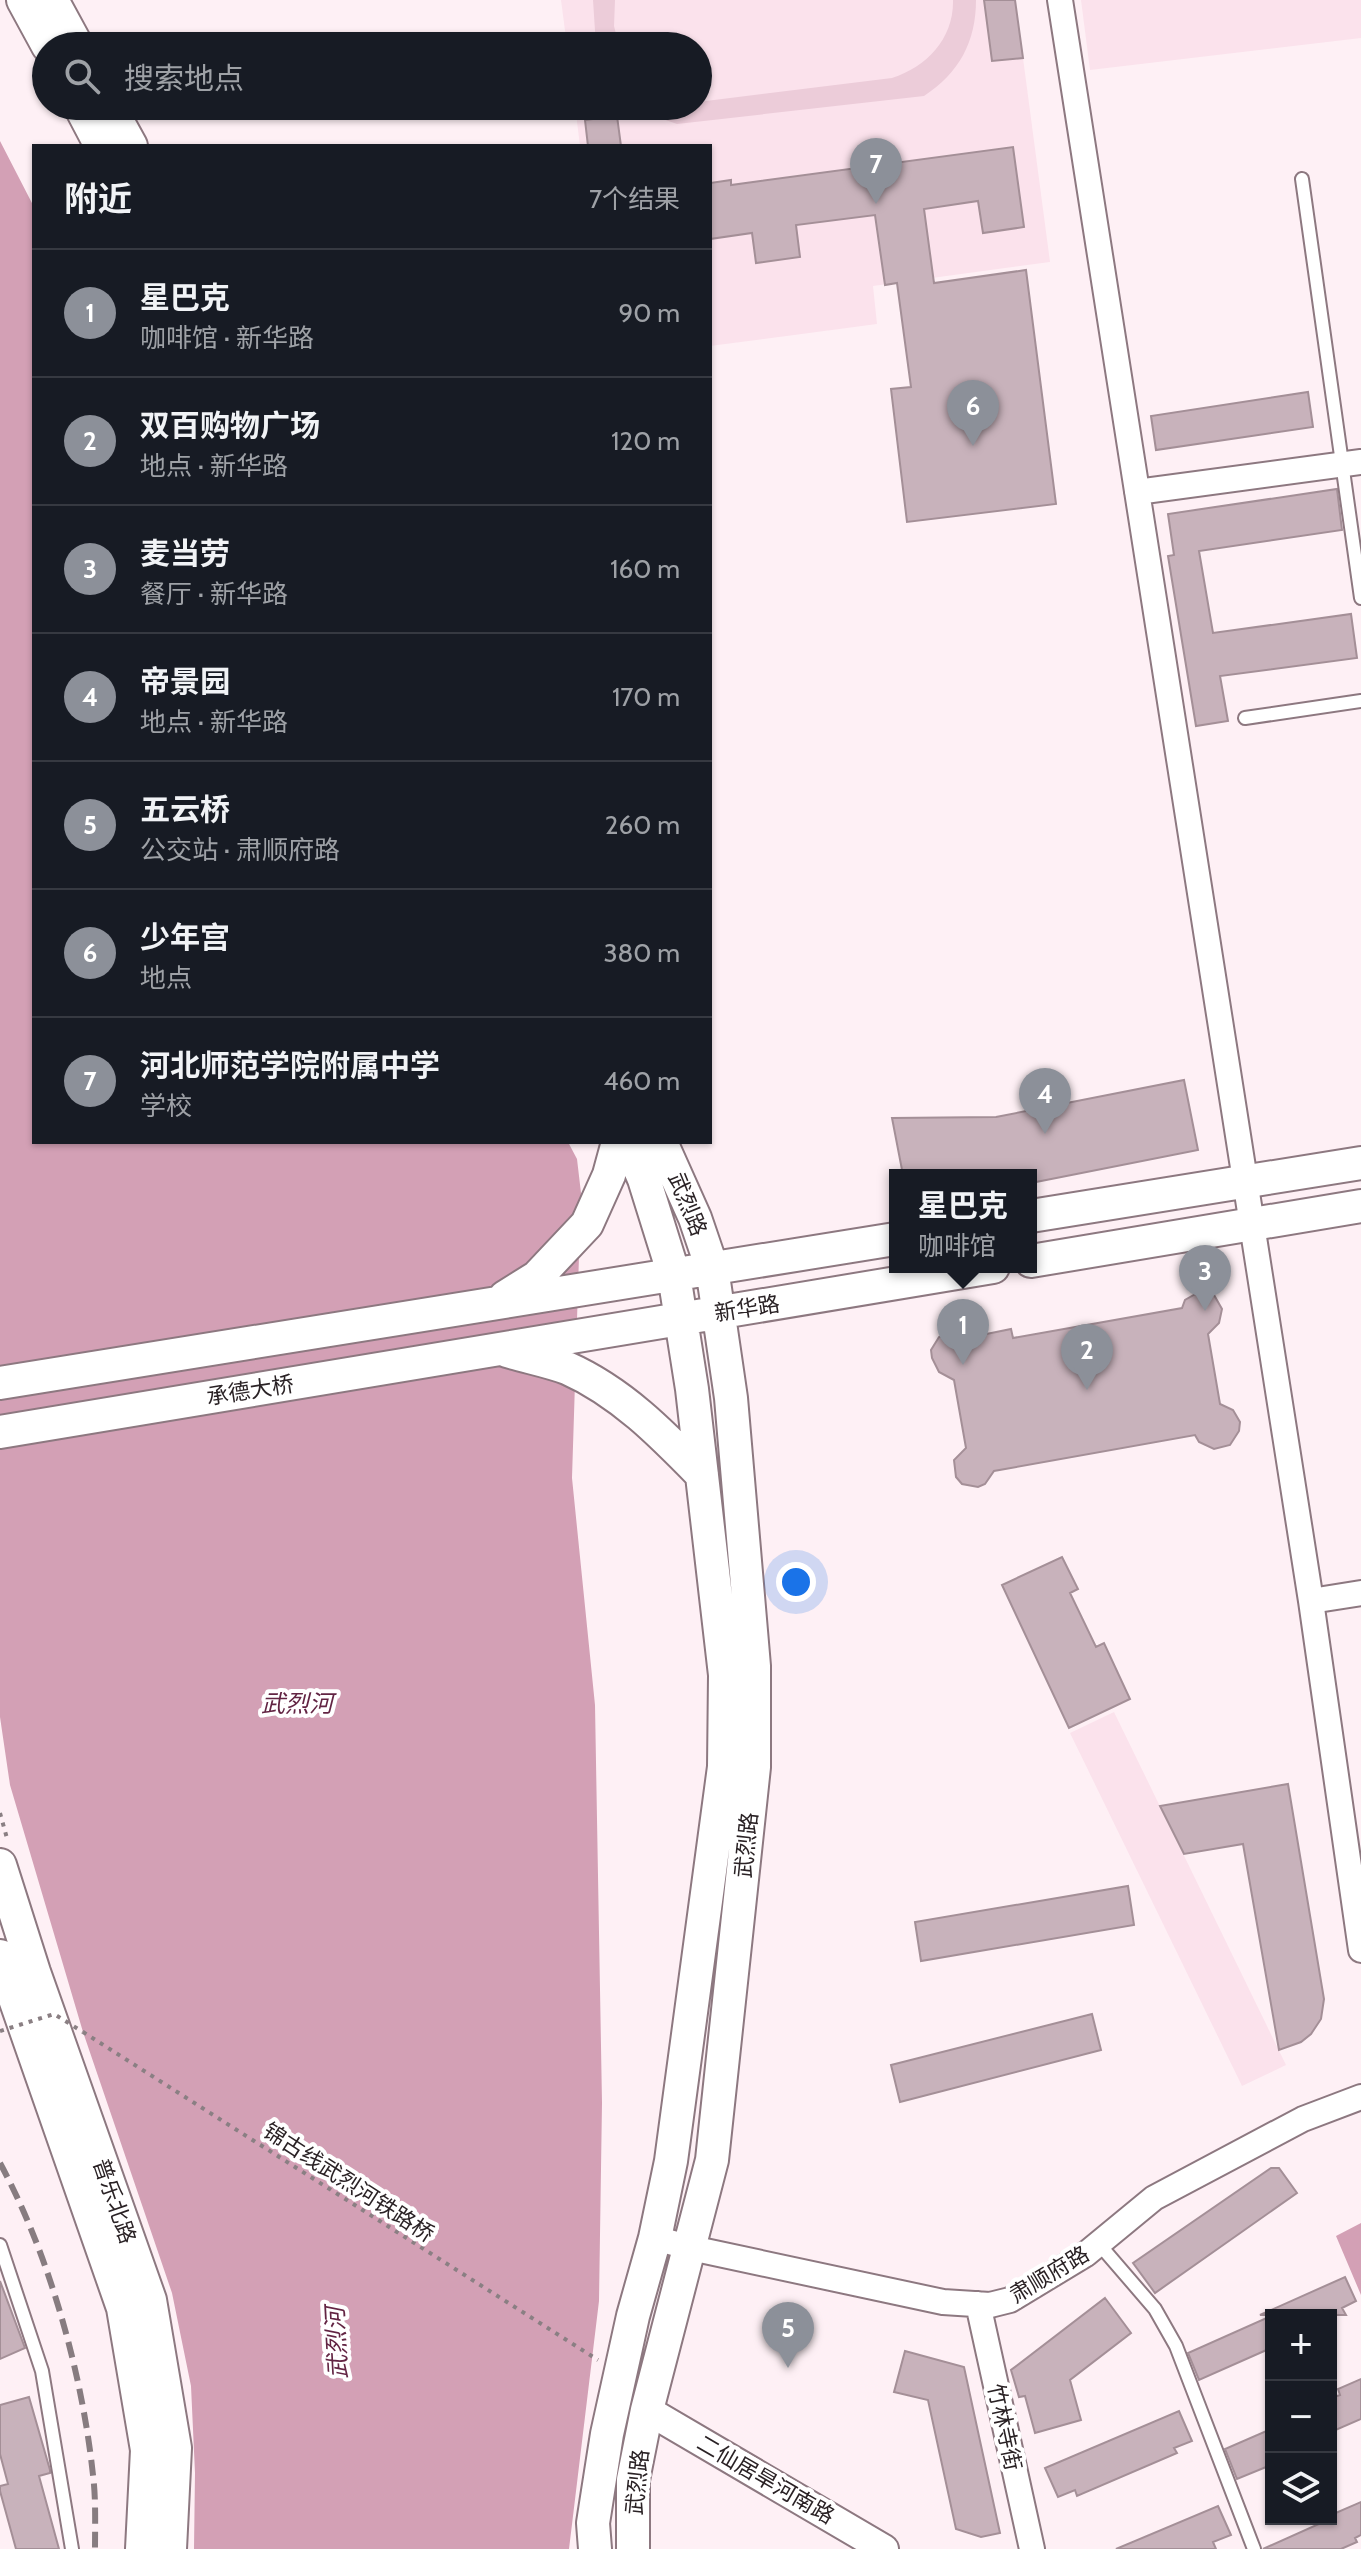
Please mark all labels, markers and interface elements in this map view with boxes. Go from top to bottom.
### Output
search box [32,32,712,120]
icon: search [60,54,104,98]
text: 搜索地点 [124,60,244,97]
pin: 7 [850,138,902,204]
text: 附近 [64,178,132,220]
text: 7个结果 [589,183,680,215]
text: 星巴克 [140,279,230,316]
text: 1 [85,297,95,329]
text: 90 m [618,297,680,329]
text: 咖啡馆 · 新华路 [140,322,314,354]
pin: 6 [947,380,999,446]
text: 双百购物广场 [140,407,320,444]
text: 2 [83,425,97,457]
text: 120 m [611,425,680,457]
text: 地点 · 新华路 [140,450,288,482]
text: 麦当劳 [140,535,230,572]
text: 3 [83,553,97,585]
text: 160 m [610,553,680,585]
text: 餐厅 · 新华路 [140,578,288,610]
text: 帝景园 [140,663,230,700]
text: 4 [82,681,98,713]
text: 170 m [612,681,680,713]
text: 地点 · 新华路 [140,706,288,738]
text: 五云桥 [140,791,230,828]
text: 5 [83,809,97,841]
text: 260 m [605,809,680,841]
text: 公交站 · 肃顺府路 [140,834,340,866]
text: 少年宫 [140,919,230,956]
text: 6 [83,937,97,969]
text: 380 m [603,937,680,969]
text: 地点 [140,962,192,994]
text: 河北师范学院附属中学 [140,1047,440,1084]
text: 7 [83,1065,97,1097]
text: 460 m [603,1065,680,1097]
pin: 4 [1019,1068,1071,1134]
text: 学校 [140,1090,192,1122]
street label: 武烈路 [663,1169,712,1240]
popup [889,1169,1037,1273]
text: 星巴克 [918,1187,1008,1224]
text: 咖啡馆 [918,1230,996,1262]
pin: 3 [1179,1245,1231,1311]
street label: 新华路 [712,1290,782,1327]
pin: 1 [937,1299,989,1365]
pin: 2 [1061,1324,1113,1390]
street label: 承德大桥 [205,1370,296,1411]
your location [776,1562,816,1602]
water label: 武烈河 [261,1689,337,1718]
street label: 武烈路 [730,1811,763,1879]
street label: 锦古线武烈河铁路桥 [258,2117,439,2248]
street label: 普乐北路 [87,2155,142,2247]
street label: 肃顺府路 [1005,2240,1094,2309]
water label: 武烈河 [320,2302,353,2380]
pin: 5 [762,2302,814,2368]
map controls [1265,2309,1337,2525]
button: + [1265,2309,1337,2381]
street label: 竹林寺街 [982,2381,1027,2473]
button: − [1265,2381,1337,2453]
street label: 二仙居旱河南路 [692,2429,839,2530]
street label: 武烈路 [621,2448,654,2516]
button: layers [1265,2453,1337,2525]

